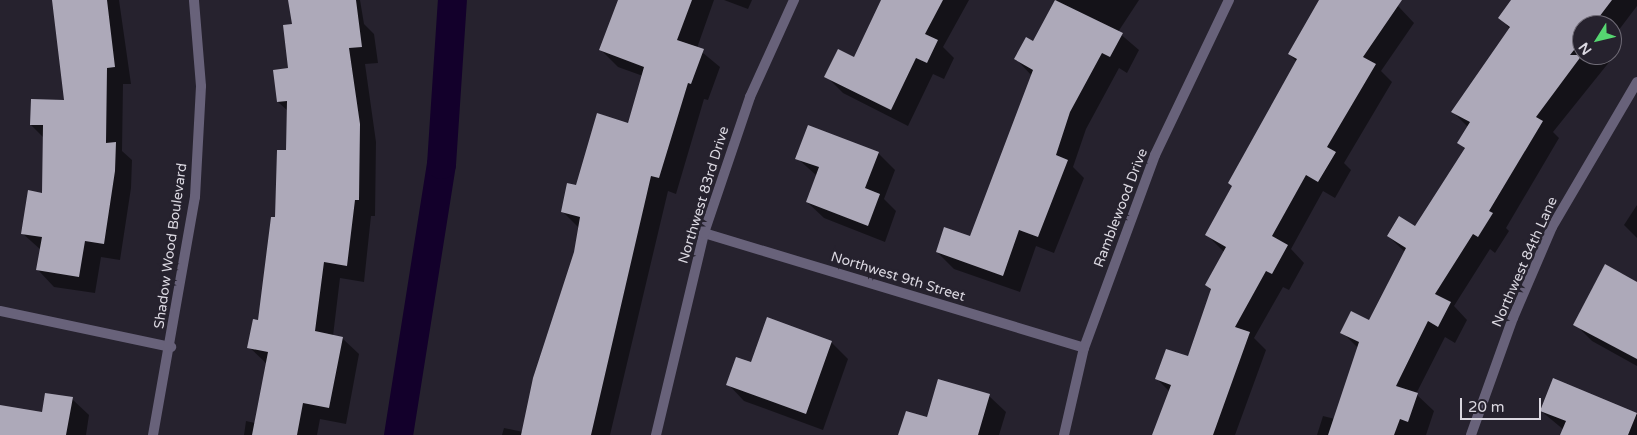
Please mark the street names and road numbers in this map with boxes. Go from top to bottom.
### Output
street label: Northwest 83rd Drive [675,124,733,266]
street label: Ramblewood Drive [1091,146,1151,270]
street label: Shadow Wood Boulevard [151,162,191,330]
street label: Northwest 84th Lane [1489,194,1561,330]
street label: Northwest 9th Street [829,249,967,305]

